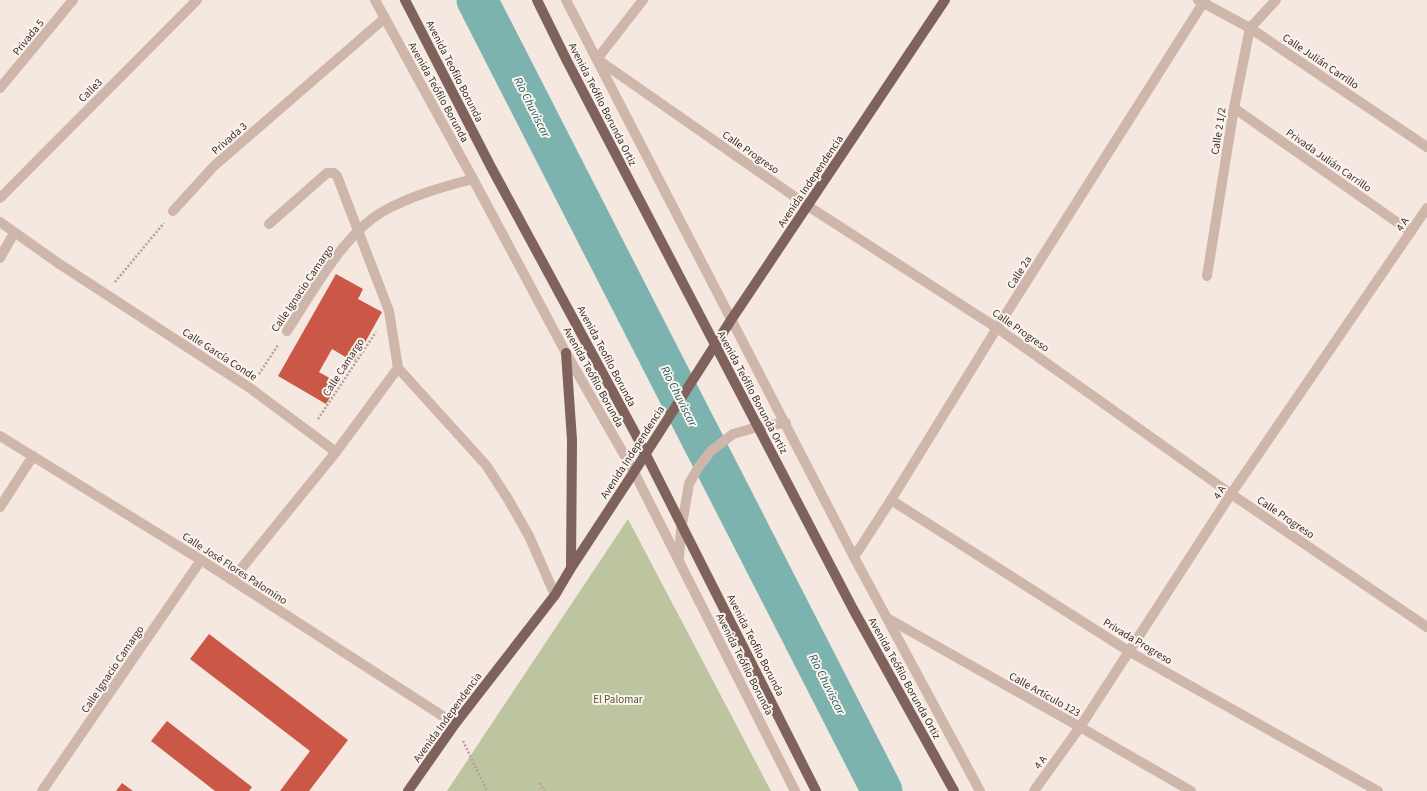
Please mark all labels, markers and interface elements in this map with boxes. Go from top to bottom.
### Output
street label: Privada 5 [9,16,48,59]
street label: Avenida Teofilo Borunda [422,18,487,125]
street label: Calle Julián Carrillo [1279,30,1362,93]
street label: Avenida Teófilo Borunda [405,39,472,145]
street label: Avenida Teófilo Borunda Ortiz [565,40,640,169]
water label: Rio Chuviscar [509,74,554,141]
street label: Calle3 [75,75,106,106]
street label: Calle 2 1/2 [1207,106,1230,156]
street label: Privada 3 [208,119,250,158]
street label: Privada Julián Carrillo [1283,125,1375,196]
street label: Calle Progreso [719,127,782,178]
street label: Avenida Independencia [774,132,847,230]
street label: 4 A [1392,214,1412,234]
street label: Calle Ignacio Camargo [268,242,337,335]
street label: Calle 2a [1003,253,1035,292]
street label: Avenida Teofilo Borunda [574,303,640,409]
street label: Calle Progreso [989,305,1052,356]
street label: Avenida Teófilo Borunda [560,324,627,430]
street label: Calle García Conde [179,325,261,385]
street label: Avenida Teófilo Borunda Ortiz [714,328,791,456]
street label: Calle Camargo [319,335,368,399]
water label: Rio Chuviscar [656,363,701,430]
street label: Avenida Independencia [597,403,668,502]
street label: 4 A [1209,482,1229,502]
street label: Calle Progreso [1254,493,1317,542]
street label: Calle José Flores Palomino [179,529,290,608]
street label: Avenida Teofilo Borunda [723,592,788,699]
street label: Avenida Teófilo Borunda [712,611,777,718]
street label: Avenida Teófilo Borunda Ortiz [865,615,944,742]
street label: Privada Progreso [1100,615,1175,668]
street label: Calle Ignacio Camargo [78,623,147,716]
water label: Rio Chuviscar [804,651,849,718]
street label: Avenida Independencia [410,669,485,765]
street label: Calle Artículo 123 [1006,669,1083,720]
park label: El Palomar [593,692,643,707]
street label: 4 A [1030,752,1050,772]

